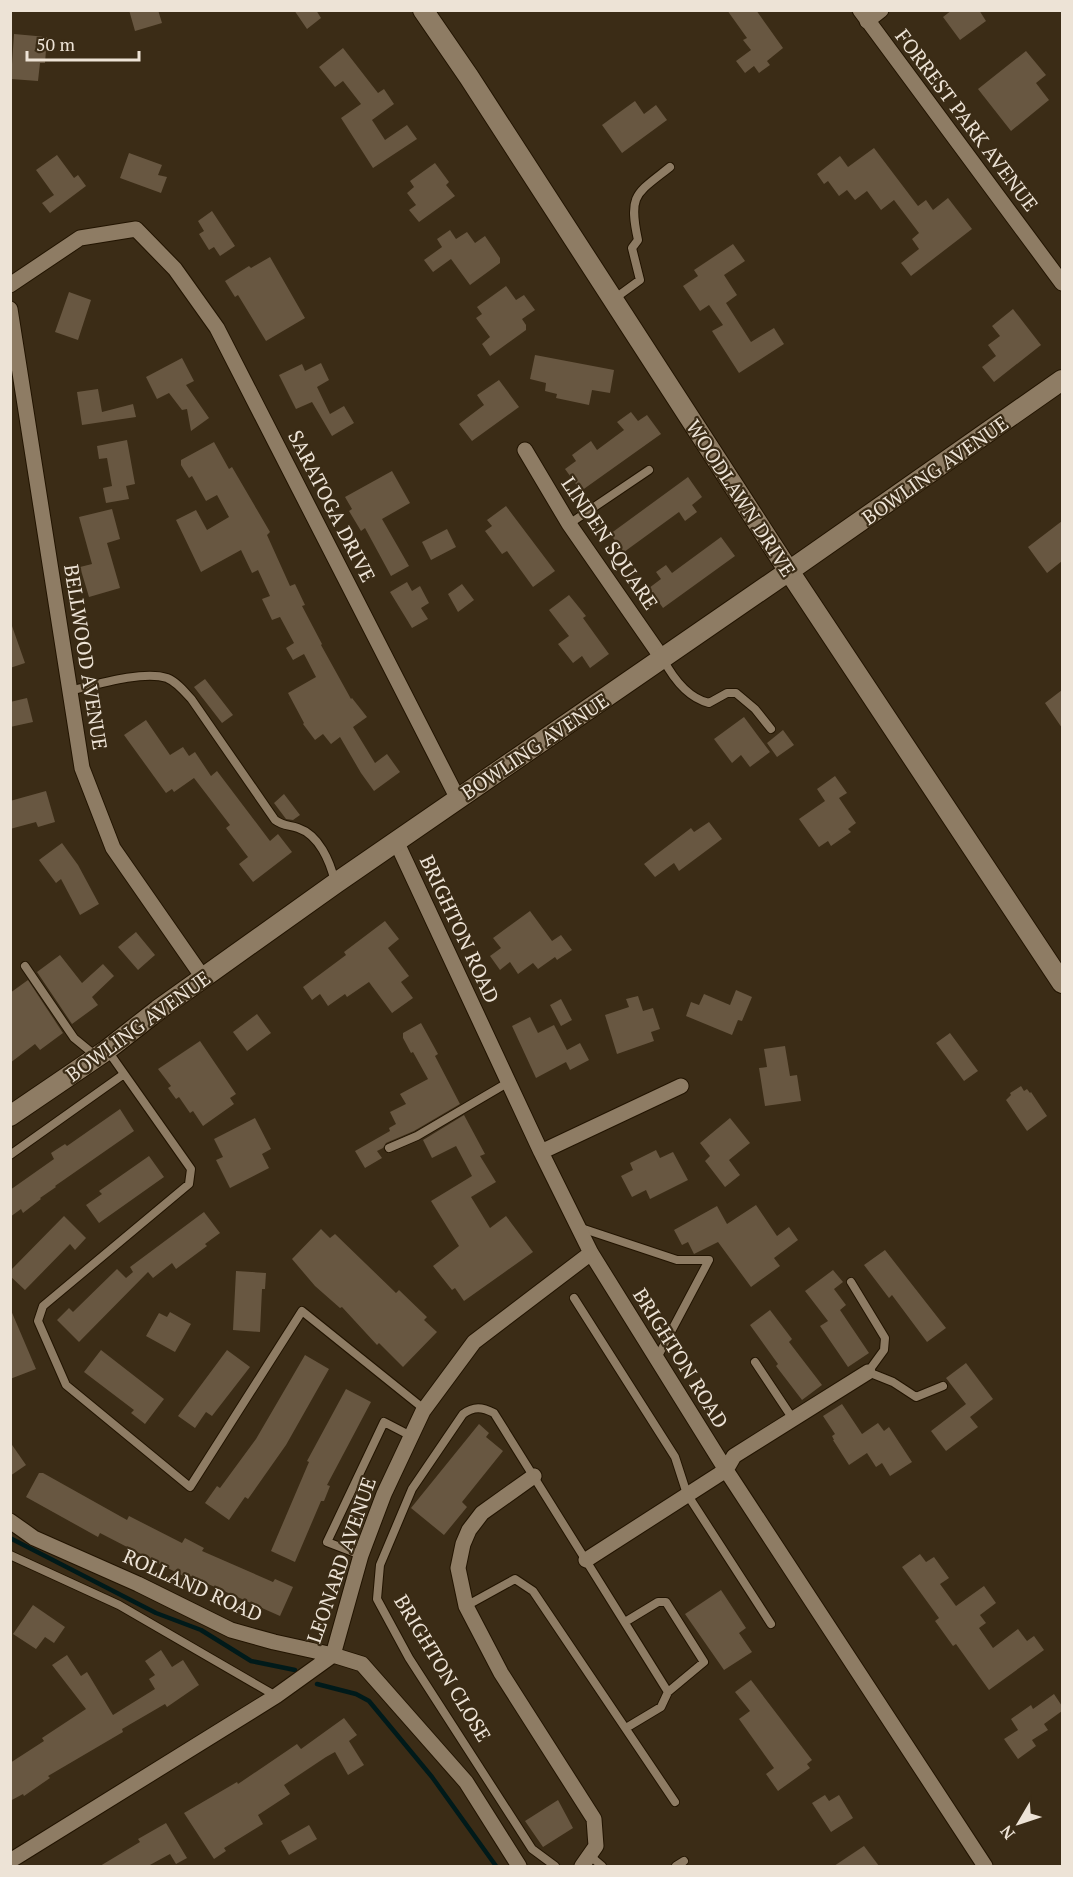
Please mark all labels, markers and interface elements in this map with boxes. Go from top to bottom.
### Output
street label: FORREST PARK AVENUE [890,23,1044,217]
scale bar [27,24,140,62]
text: 50 m [36,32,76,56]
street label: BOWLING AVENUE [857,409,1013,531]
street label: WOODLAWN DRIVE [680,414,802,582]
street label: SARATOGA DRIVE [282,425,382,587]
street label: LINDEN SQUARE [555,471,665,615]
street label: BELLWOOD AVENUE [58,562,114,752]
street label: BOWLING AVENUE [456,687,614,805]
street label: BRIGHTON ROAD [414,851,506,1007]
street label: BOWLING AVENUE [60,964,216,1088]
street label: BRIGHTON ROAD [627,1283,735,1433]
street label: LEONARD AVENUE [300,1473,382,1647]
street label: ROLLAND ROAD [119,1542,267,1628]
street label: BRIGHTON CLOSE [388,1589,498,1747]
north arrow [989,1793,1049,1853]
text: N [995,1821,1020,1844]

